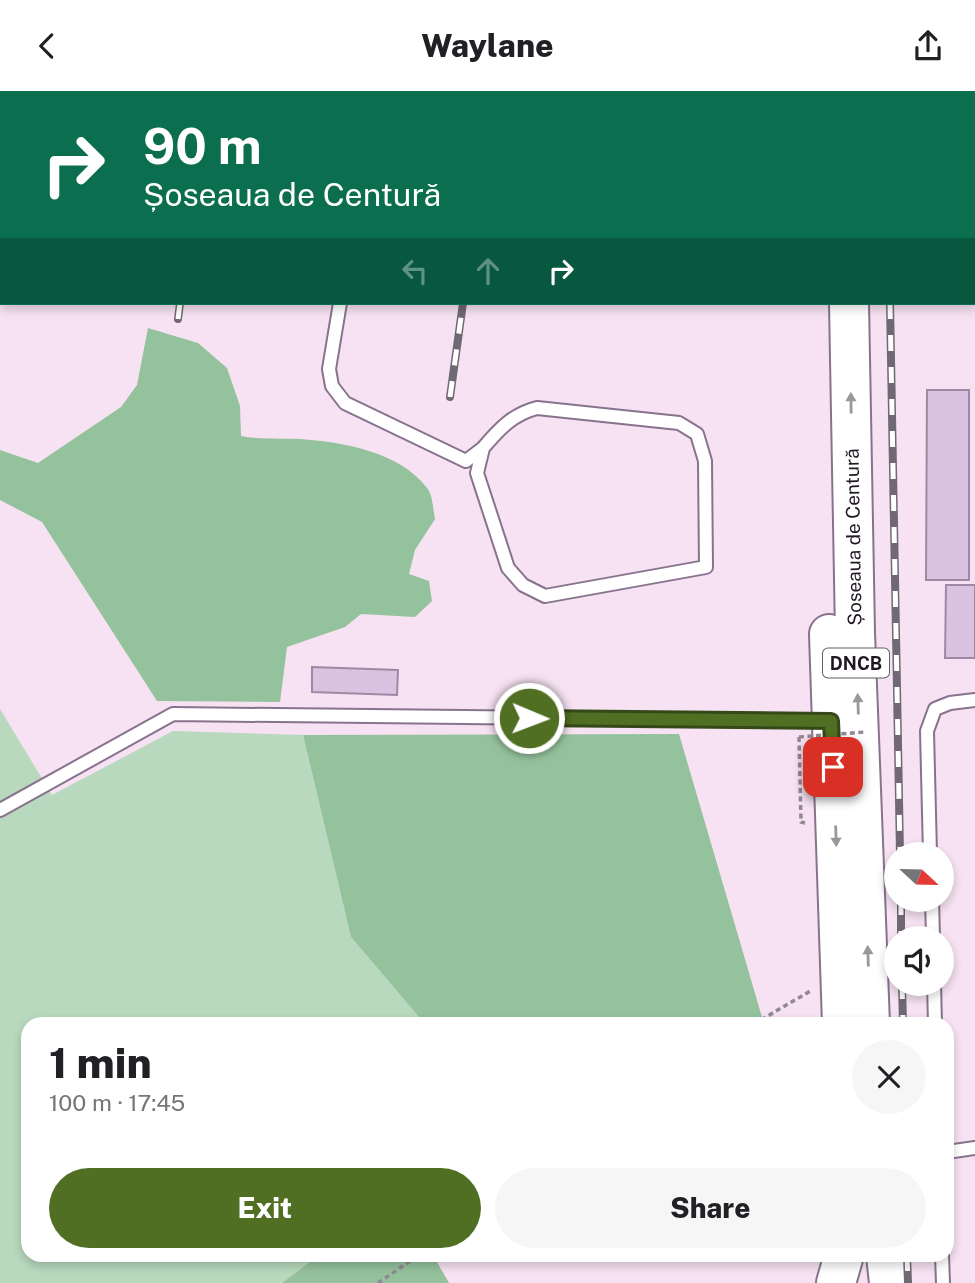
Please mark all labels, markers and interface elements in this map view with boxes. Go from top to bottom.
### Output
icon: back [28,27,66,65]
text: Waylane [421,27,554,64]
icon: share [909,27,947,65]
text: 90 m [143,117,262,175]
icon: right [28,119,119,210]
text: Șoseaua de Centură [143,176,441,213]
icon: left [396,252,434,290]
icon: ahead [469,252,507,290]
icon: right [542,252,580,290]
one-way arrow [845,392,857,414]
street label: Șoseaua de Centură [840,448,866,626]
road number: DNCB [823,649,889,677]
position arrow [492,681,566,755]
one-way arrow [852,692,864,714]
pin [803,737,863,797]
icon: arrive [814,748,852,786]
one-way arrow [831,826,842,848]
north arrow [884,842,954,912]
map controls [884,842,954,996]
button: sound [884,926,954,996]
one-way arrow [862,944,873,966]
text: 1 min [49,1038,152,1087]
button: close [852,1040,926,1114]
text: 100 m · 17:45 [49,1089,185,1116]
button: Exit [49,1168,481,1248]
button: Share [495,1168,926,1248]

